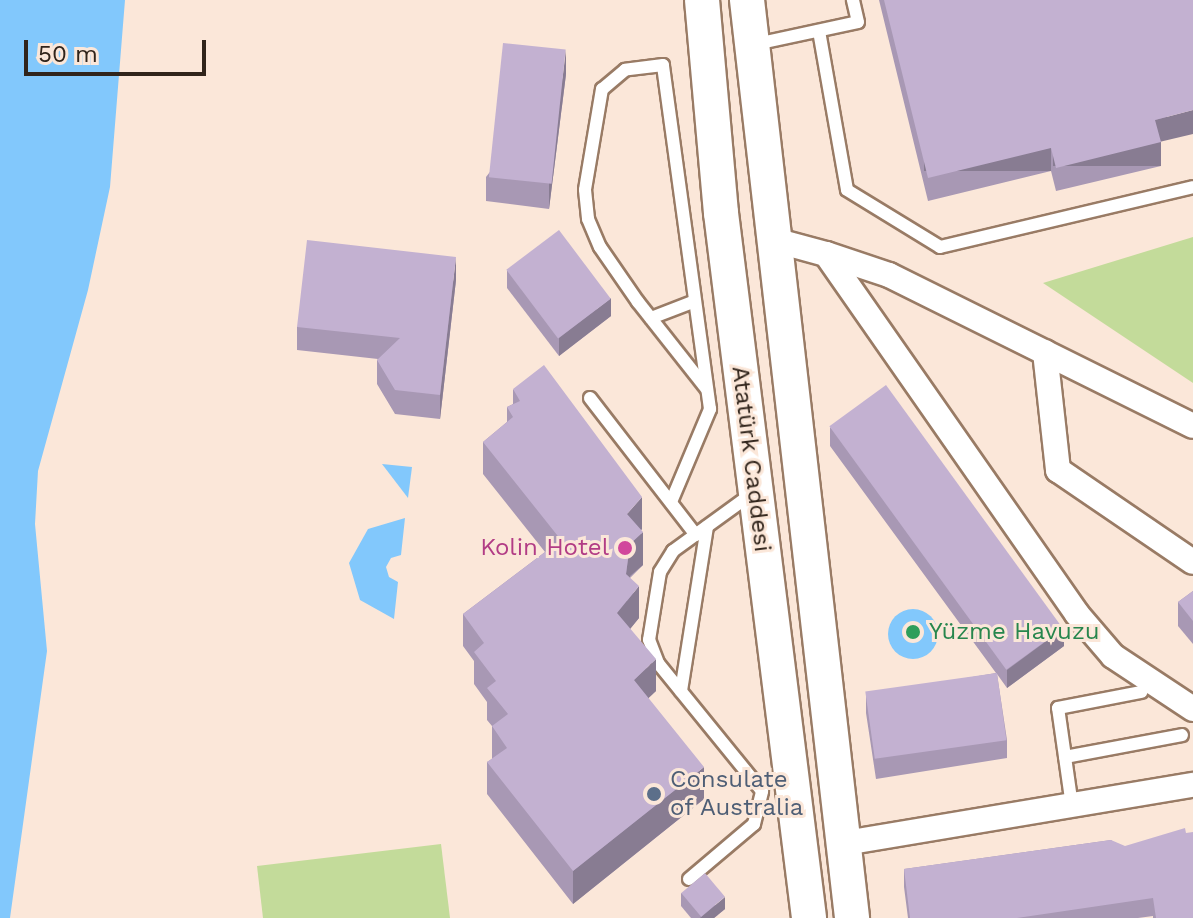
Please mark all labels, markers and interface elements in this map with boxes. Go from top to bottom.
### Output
scale bar [28,24,210,74]
text: 50 m [38,40,98,68]
street label: Atatürk Caddesi [725,364,777,554]
place label: Kolin Hotel [480,534,609,562]
marker: Kolin Hotel [616,539,634,557]
place label: Yüzme Havuzu [929,618,1100,646]
marker: Yüzme Havuzu [904,623,922,641]
place label: Consulate of Australia [670,766,805,822]
marker: Consulate of Australia [645,785,663,803]

